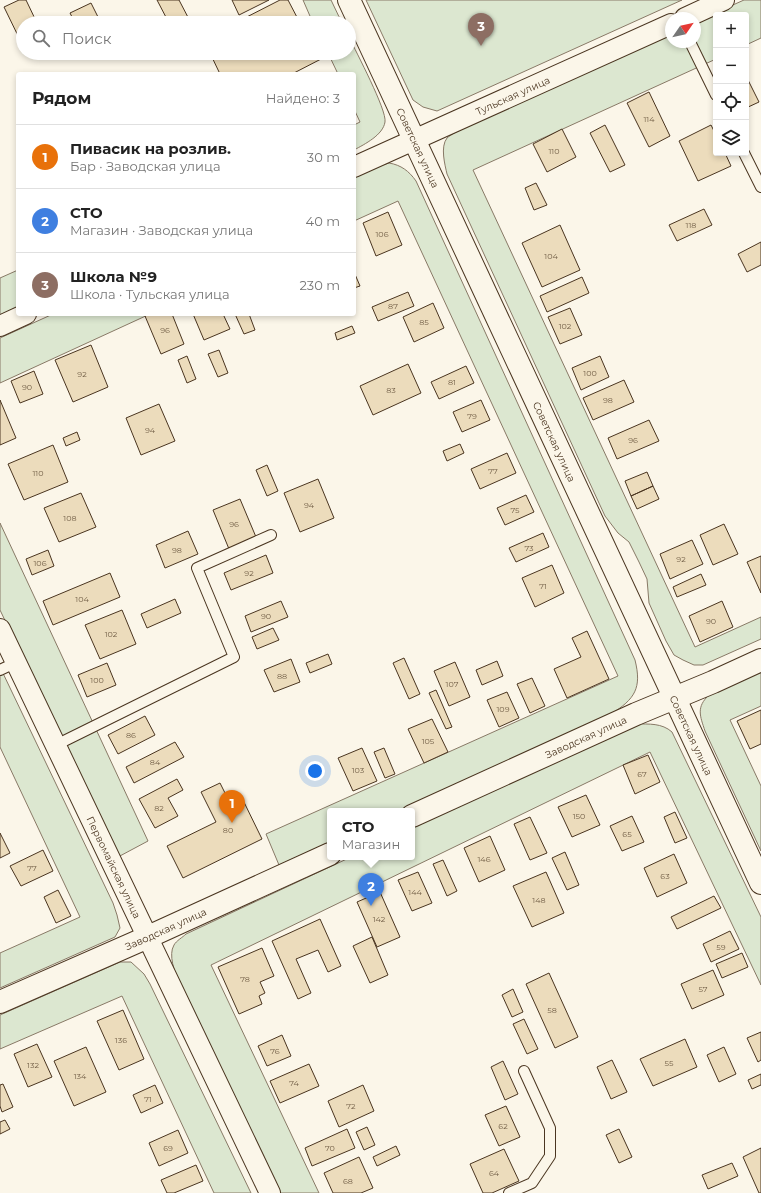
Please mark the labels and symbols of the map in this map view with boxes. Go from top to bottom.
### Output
north arrow [665,12,701,48]
pin: 3 [468,13,494,46]
street label: Тульская улица [473,73,552,118]
street label: Советская улица [394,105,442,190]
house number: 114 [643,114,655,124]
house number: 110 [548,146,560,156]
house number: 118 [686,220,696,230]
house number: 106 [375,229,389,239]
house number: 104 [544,251,558,261]
house number: 87 [388,301,398,311]
house number: 85 [419,317,429,327]
house number: 102 [559,321,572,331]
house number: 96 [160,325,170,335]
house number: 100 [583,368,597,378]
house number: 92 [77,369,87,379]
house number: 81 [448,377,456,387]
house number: 90 [22,382,32,392]
house number: 83 [386,385,396,395]
house number: 98 [603,395,613,405]
street label: Советская улица [530,399,579,484]
house number: 79 [467,411,477,421]
house number: 94 [145,425,156,435]
house number: 96 [628,435,638,445]
house number: 77 [488,466,498,476]
house number: 110 [32,468,44,478]
house number: 94 [304,500,315,510]
house number: 75 [510,505,520,515]
house number: 108 [63,513,77,523]
house number: 96 [229,519,239,529]
house number: 73 [524,543,534,553]
house number: 98 [172,545,182,555]
house number: 92 [676,554,686,564]
house number: 106 [33,558,47,568]
house number: 92 [244,568,254,578]
house number: 71 [539,581,547,591]
house number: 104 [75,594,89,604]
house number: 90 [261,611,271,621]
house number: 90 [706,616,716,626]
house number: 102 [105,629,118,639]
house number: 88 [277,671,287,681]
house number: 100 [90,675,104,685]
house number: 107 [446,679,459,689]
street label: Советская улица [667,693,716,777]
house number: 109 [496,704,510,714]
street label: Заводская улица [543,713,629,761]
house number: 86 [126,730,136,740]
house number: 105 [422,736,435,746]
house number: 84 [150,757,161,767]
your location [305,761,325,781]
house number: 103 [352,765,365,775]
house number: 67 [637,769,647,779]
pin: 1 [219,790,245,823]
house number: 82 [154,803,164,813]
house number: 150 [573,811,585,821]
street label: Первомайская улица [84,814,144,920]
house number: 80 [223,825,233,835]
house number: 65 [622,829,632,839]
house number: 146 [477,854,491,864]
house number: 77 [27,863,37,873]
house number: 63 [660,871,670,881]
pin: 2 [358,873,384,906]
house number: 144 [408,887,422,897]
house number: 148 [532,895,546,905]
street label: Заводская улица [123,905,208,953]
house number: 142 [373,914,386,924]
house number: 59 [716,942,726,952]
house number: 78 [240,974,250,984]
house number: 57 [698,984,708,994]
house number: 58 [547,1005,557,1015]
house number: 136 [115,1035,127,1045]
house number: 76 [270,1046,280,1056]
house number: 55 [664,1058,674,1068]
house number: 132 [27,1060,39,1070]
house number: 134 [74,1071,87,1081]
house number: 74 [289,1078,299,1088]
house number: 71 [144,1094,152,1104]
house number: 72 [346,1101,356,1111]
house number: 62 [498,1121,508,1131]
house number: 69 [163,1143,173,1153]
house number: 70 [325,1143,335,1153]
house number: 64 [489,1168,500,1178]
house number: 68 [343,1176,353,1186]

